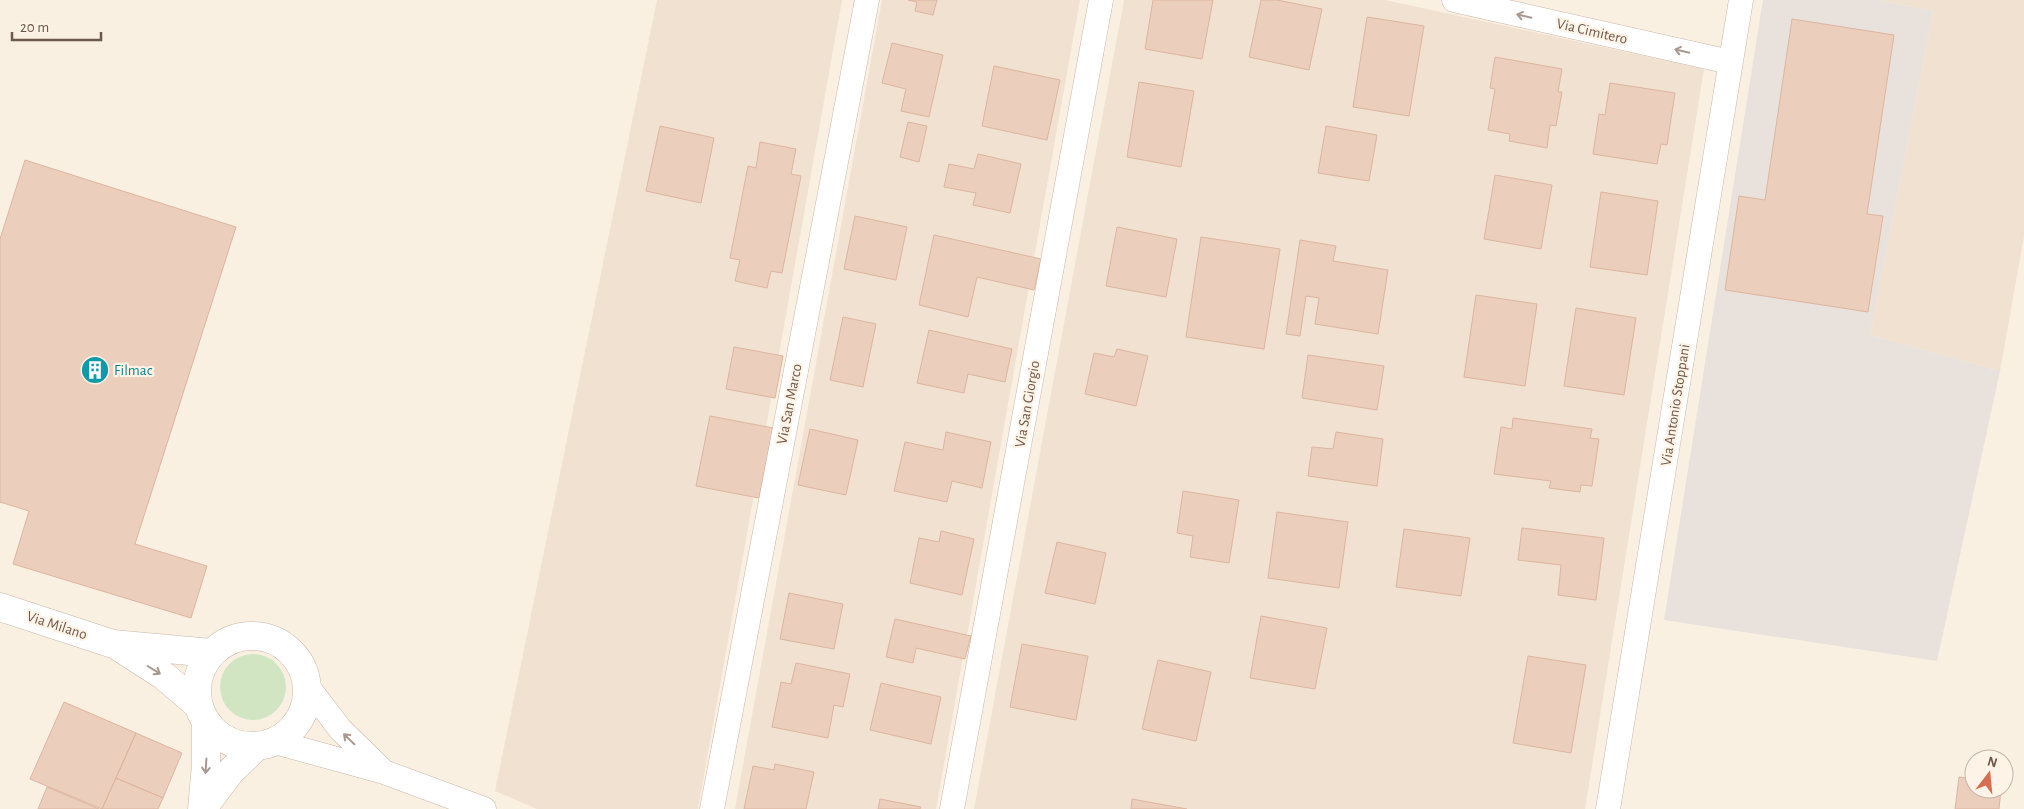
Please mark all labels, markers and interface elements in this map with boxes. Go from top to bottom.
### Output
scale bar [12,10,101,42]
one-way arrow [1516,11,1532,20]
street label: Via Cimitero [1555,16,1629,47]
text: 20 m [20,20,49,35]
one-way arrow [1675,46,1691,55]
street label: Via Antonio Stoppani [1658,343,1693,467]
building icon: Filmac [80,355,110,385]
street label: Via San Giorgio [1012,359,1043,449]
place label: Filmac [114,363,153,378]
street label: Via San Marco [774,363,805,446]
street label: Via Milano [25,609,89,642]
one-way arrow [147,665,161,675]
one-way arrow [343,732,355,745]
north arrow [1964,749,2014,799]
text: N [1986,754,1999,771]
one-way arrow [201,758,210,774]

